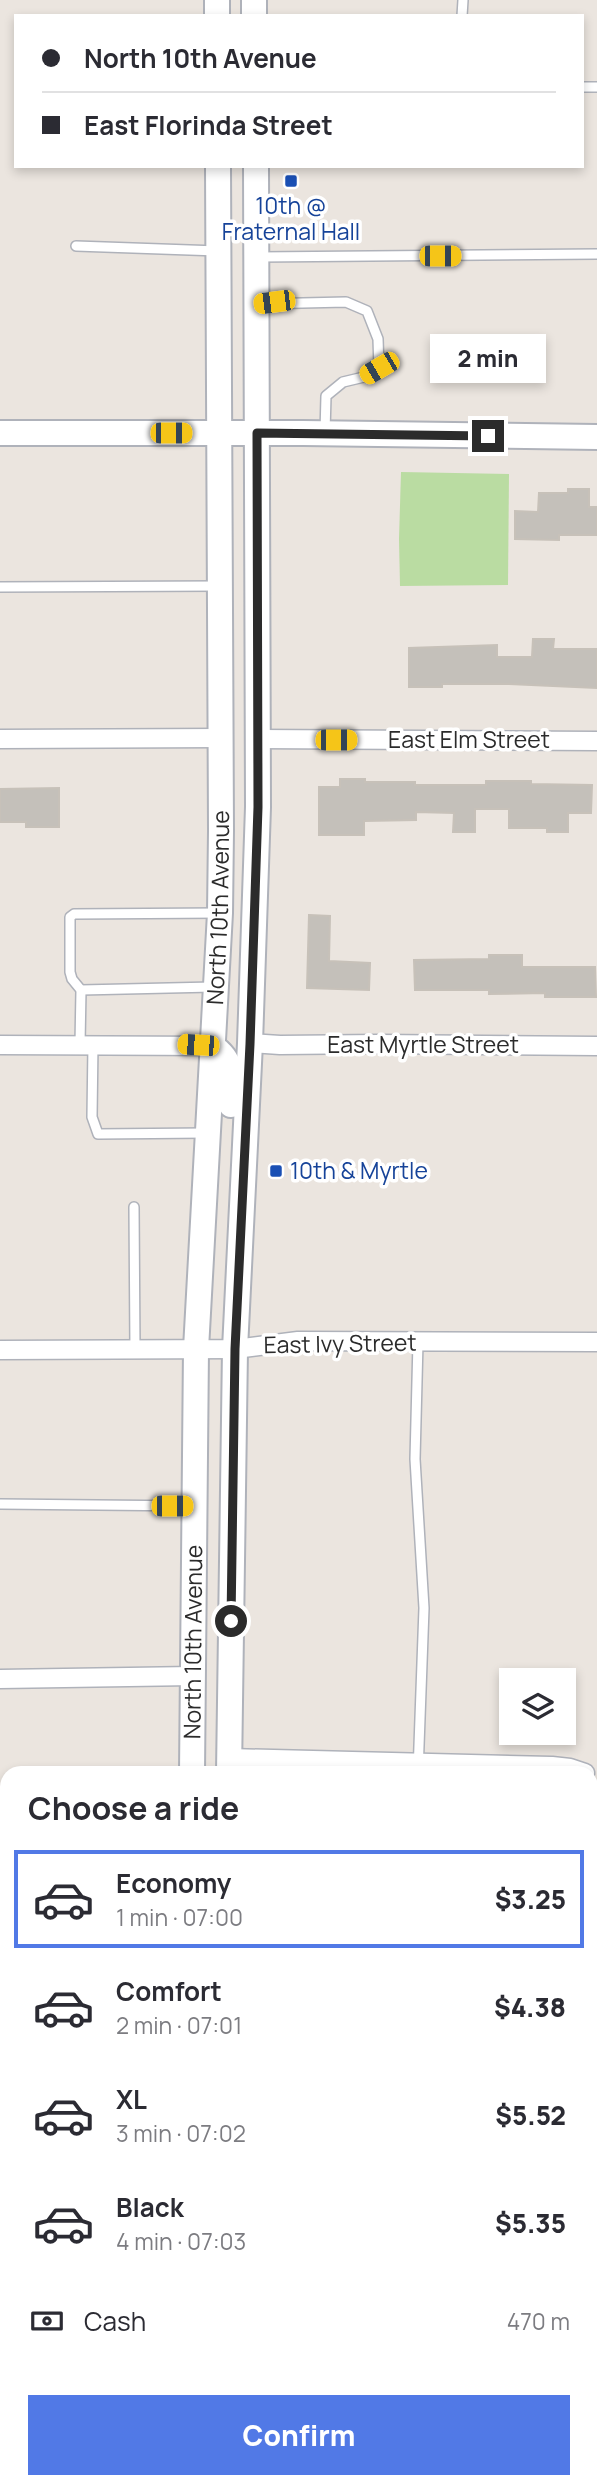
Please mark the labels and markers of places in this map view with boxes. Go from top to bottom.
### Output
marker: 10th @ Fraternal Hall [283,173,299,189]
place label: 10th @ Fraternal Hall [222,189,360,247]
place label: 10th & Myrtle [290,1154,428,1186]
marker: 10th & Myrtle [268,1163,284,1179]

